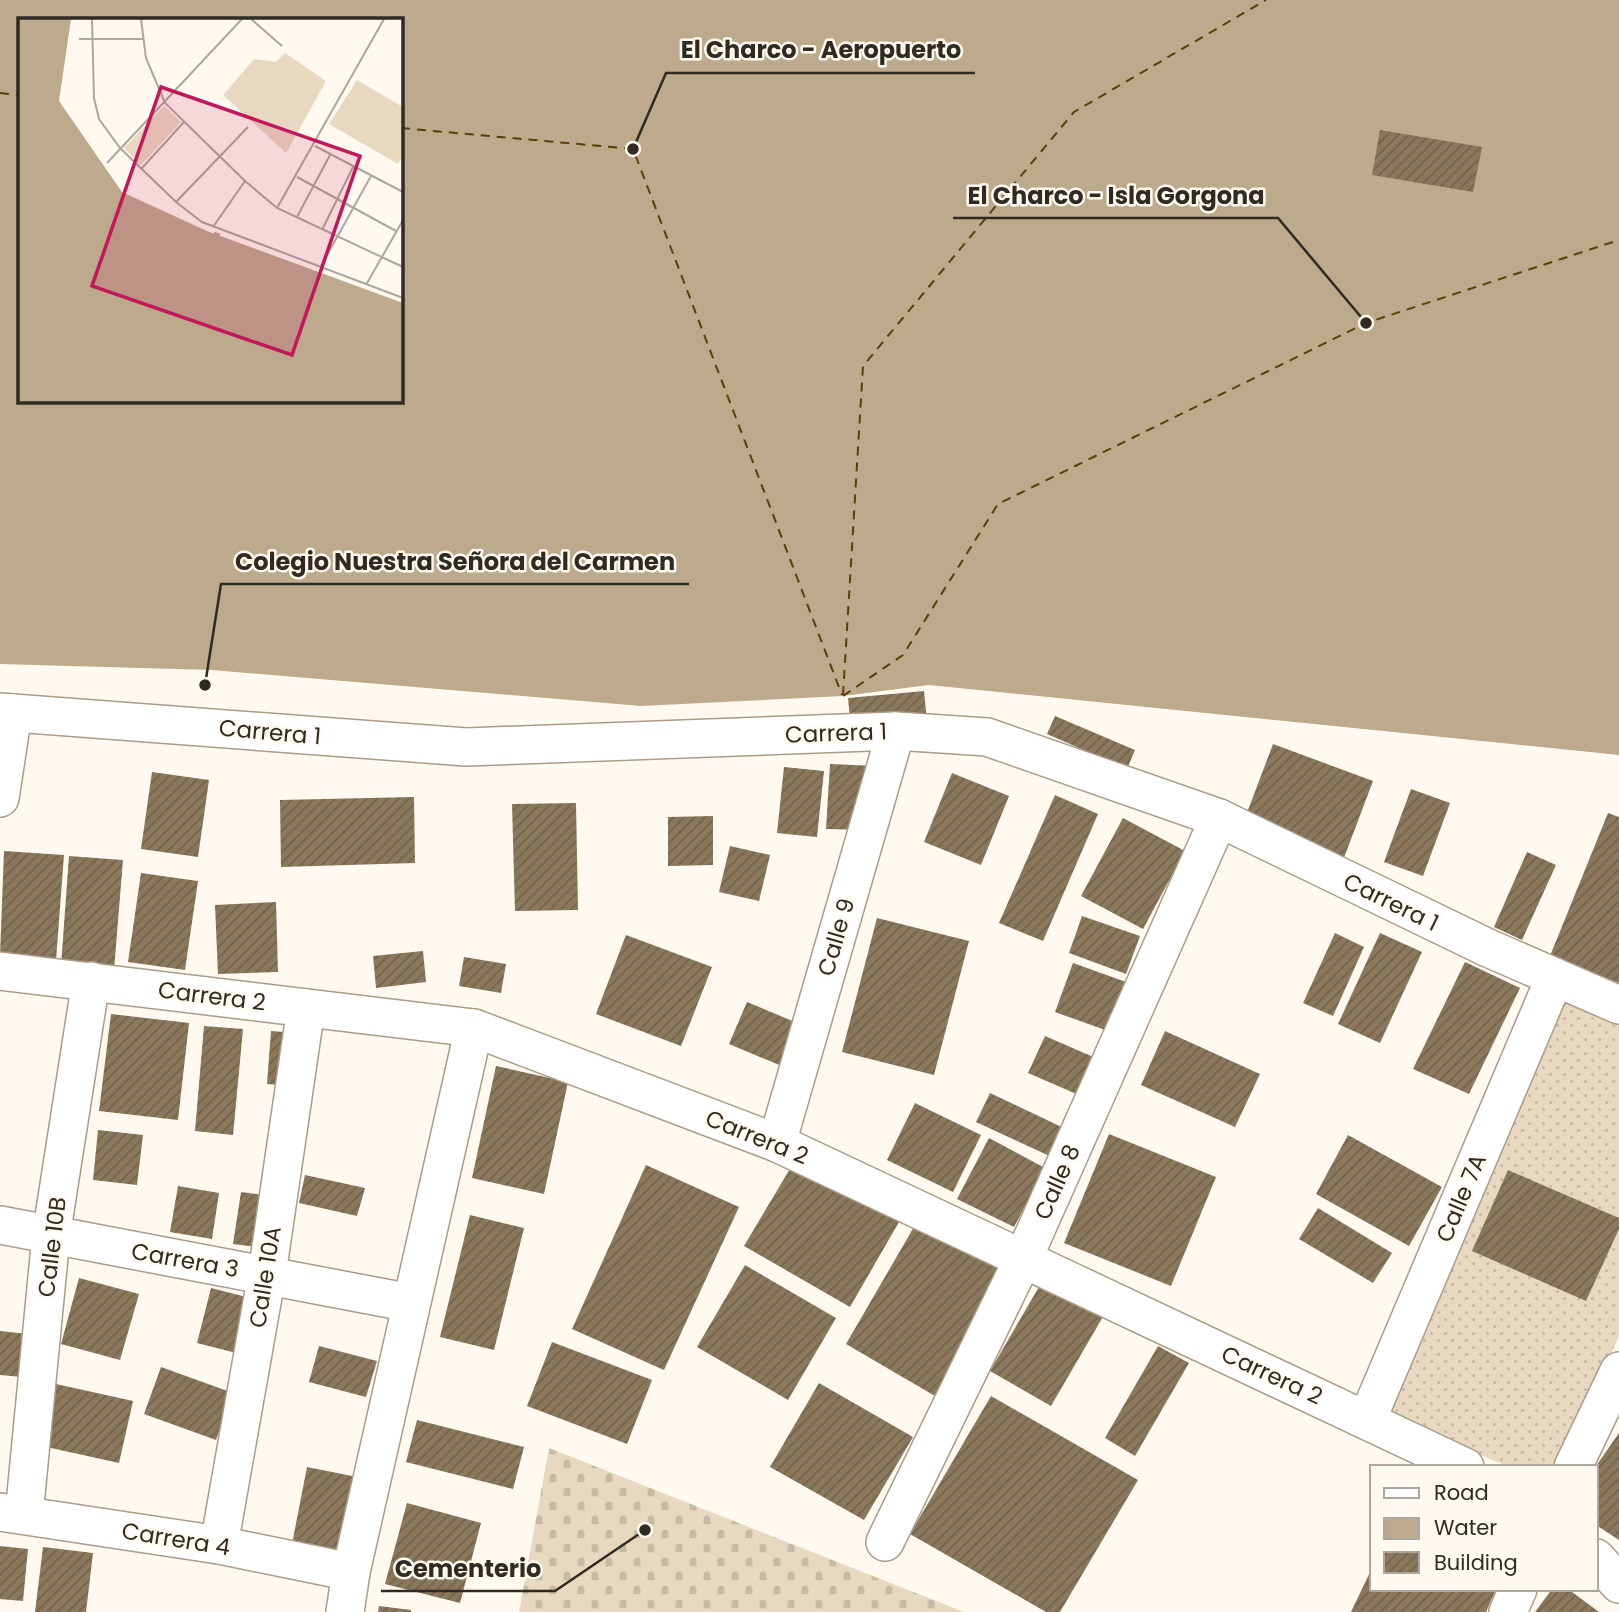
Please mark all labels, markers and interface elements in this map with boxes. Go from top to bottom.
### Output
inset map [18,18,402,402]
callout: El Charco - Aeropuerto [666,28,975,73]
text: El Charco - Aeropuerto [681,33,961,66]
callout: El Charco - Isla Gorgona [953,173,1278,218]
text: El Charco - Isla Gorgona [968,179,1264,212]
callout: Colegio Nuestra Señora del Carmen [221,539,689,584]
text: Colegio Nuestra Señora del Carmen [235,545,675,578]
street label: Carrera 1 [218,712,322,752]
street label: Carrera 1 [784,715,888,751]
street label: Carrera 1 [1338,865,1444,939]
street label: Calle 9 [810,894,862,980]
street label: Carrera 2 [156,974,268,1018]
street label: Carrera 2 [701,1102,813,1172]
street label: Calle 8 [1026,1139,1088,1225]
street label: Calle 7A [1428,1149,1494,1247]
street label: Calle 10B [30,1195,74,1299]
street label: Calle 10A [241,1224,289,1330]
street label: Carrera 3 [129,1235,241,1285]
street label: Carrera 2 [1216,1338,1328,1412]
legend [1370,1465,1598,1591]
text: Road [1434,1478,1489,1507]
text: Water [1434,1513,1497,1542]
street label: Carrera 4 [119,1515,233,1563]
callout: Cementerio [381,1546,555,1591]
text: Building [1434,1548,1518,1577]
text: Cementerio [395,1552,541,1585]

